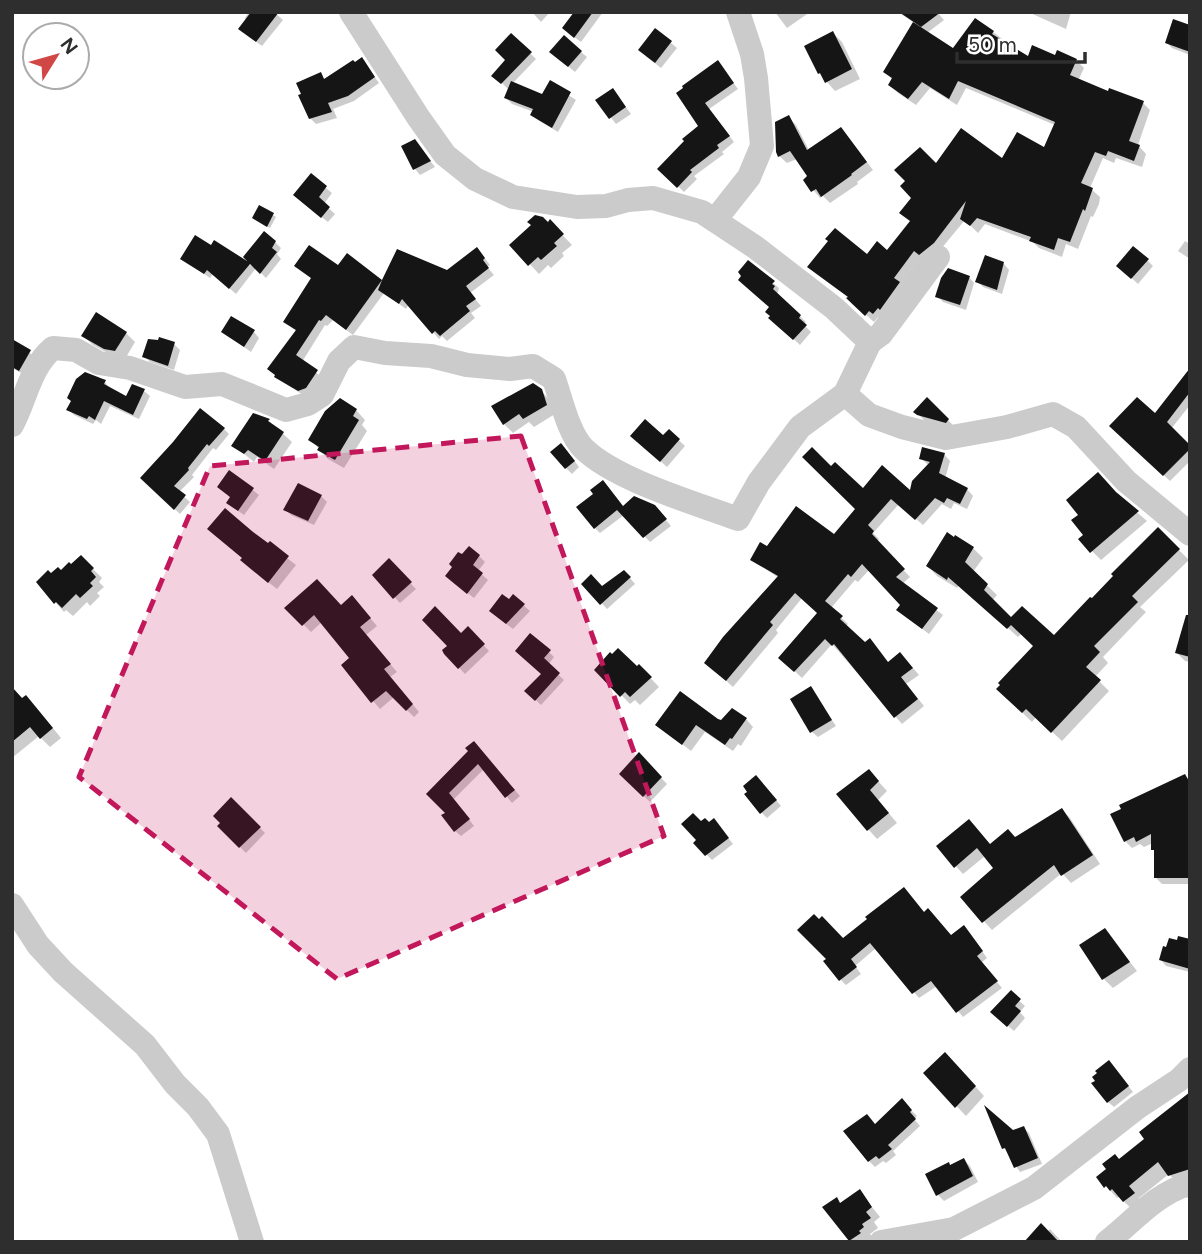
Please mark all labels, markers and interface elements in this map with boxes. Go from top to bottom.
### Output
north arrow [21,21,91,91]
scale bar [957,21,1085,65]
text: 50 m [968,32,1017,57]
text: N [56,33,83,59]

